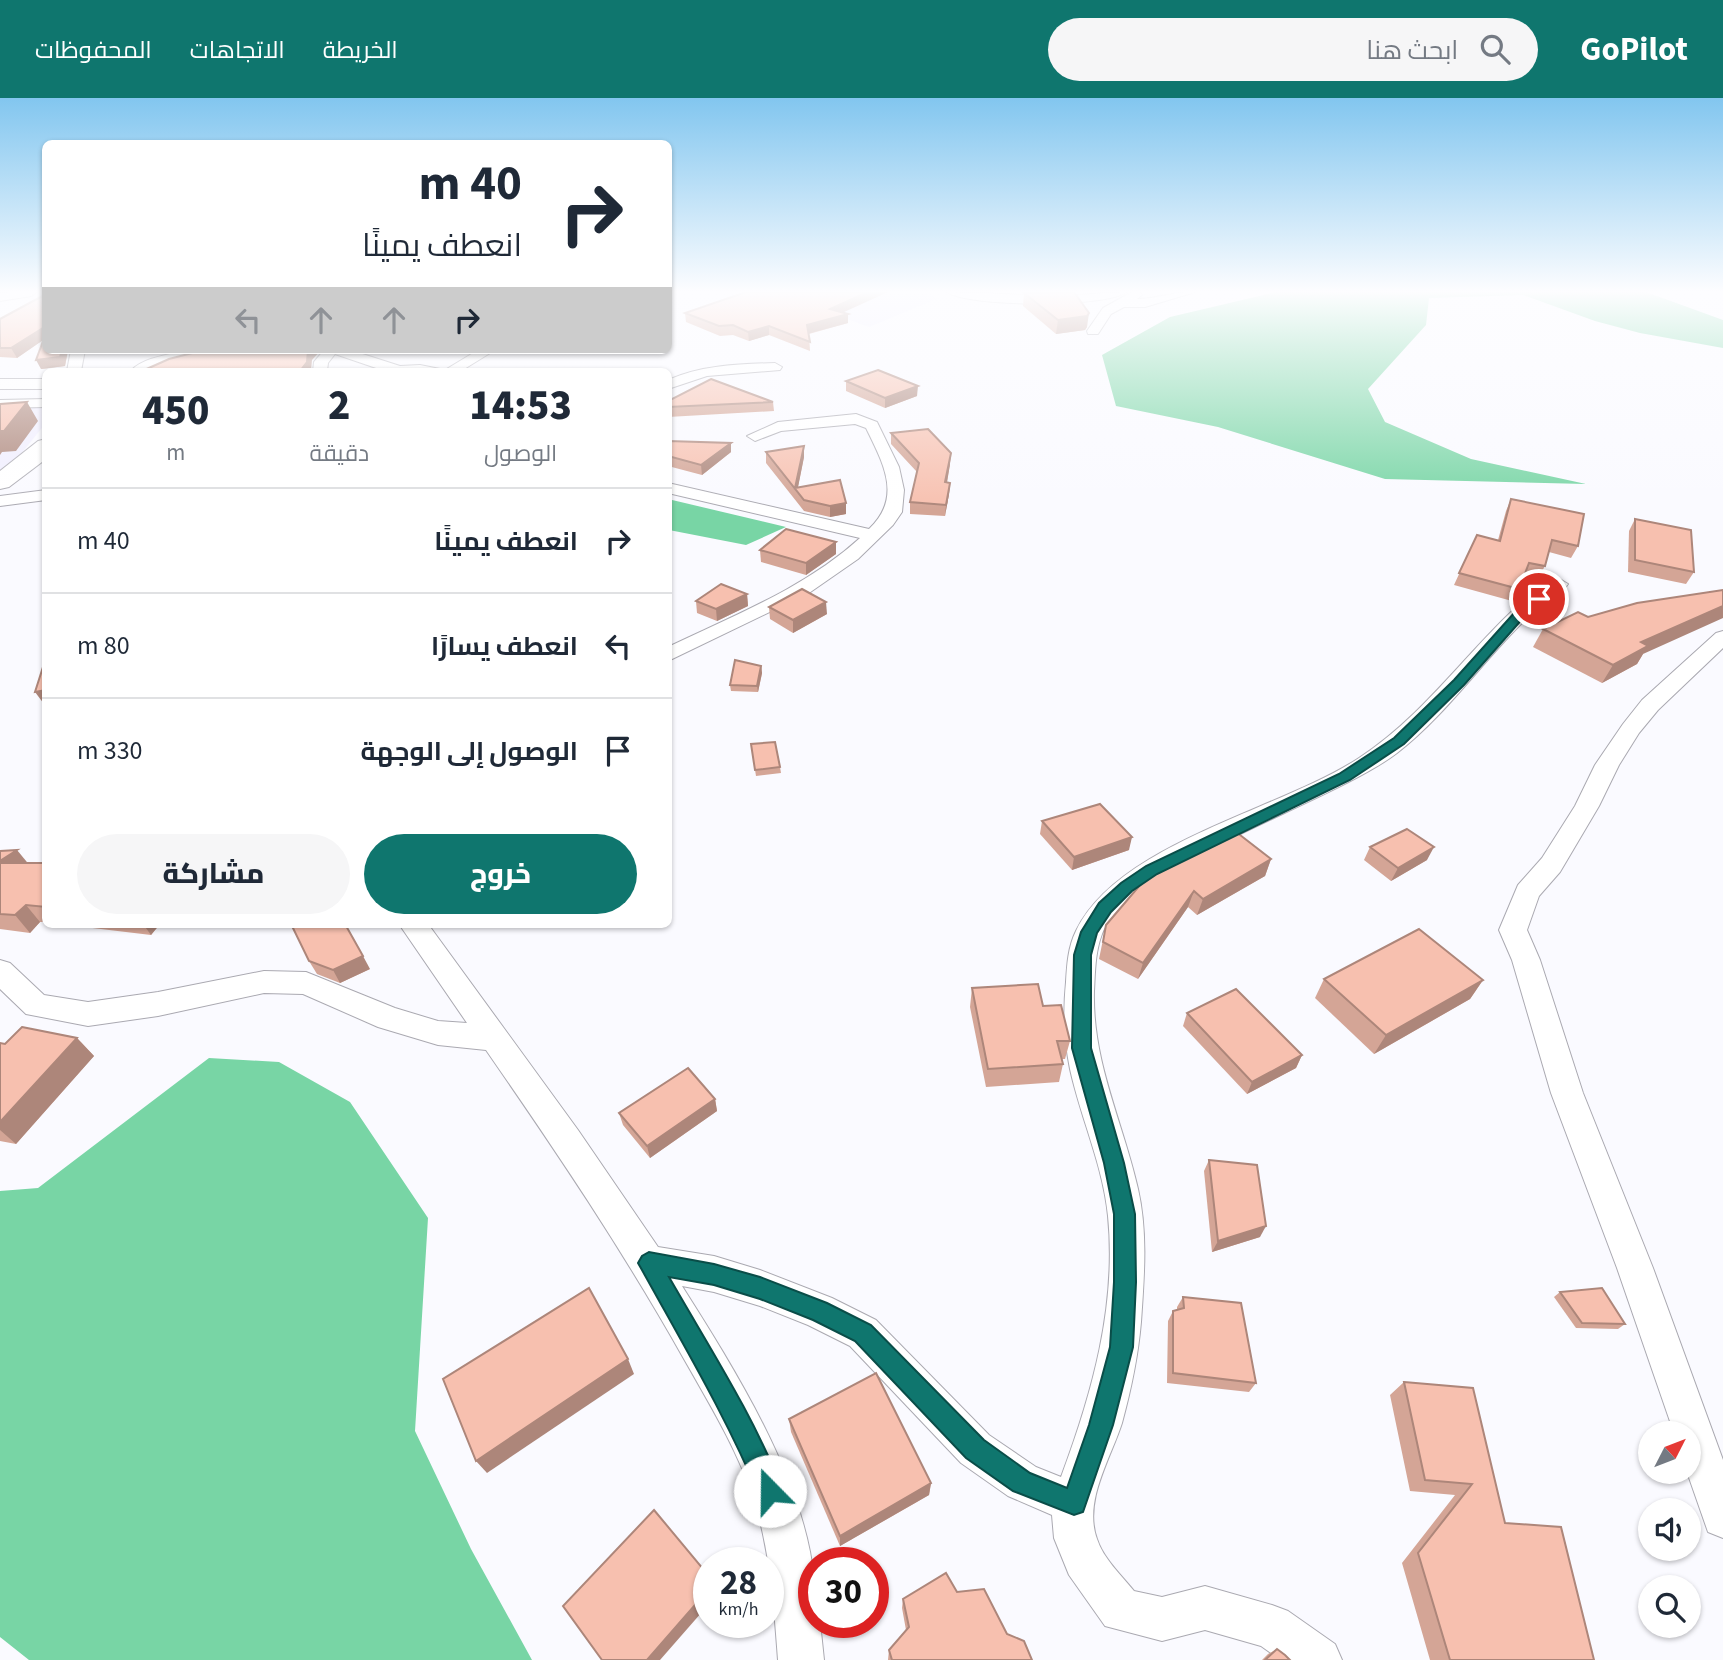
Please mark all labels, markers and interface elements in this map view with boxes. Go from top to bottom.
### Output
search box [1048,18,1538,81]
text: GoPilot [1580,26,1688,73]
icon: search [1476,30,1514,68]
text: ابحث هنا [1366,32,1458,69]
text: المحفوظات [35,33,152,68]
text: الاتجاهات [190,33,285,68]
text: الخريطة [323,33,398,68]
text: 40 m [418,149,522,219]
icon: right [546,168,637,259]
text: انعطف يمينًا [362,223,522,269]
icon: left [229,301,267,339]
icon: ahead [302,301,340,339]
icon: ahead [375,301,413,339]
icon: right [448,301,486,339]
text: 2 [328,376,351,436]
text: 14:53 [469,376,572,436]
text: 450 [142,381,209,441]
text: m [166,436,185,469]
text: دقيقة [309,437,369,470]
text: الوصول [484,437,557,470]
text: 40 m [77,522,130,559]
icon: right [599,522,637,560]
text: انعطف يمينًا [434,523,578,560]
pin [1509,569,1569,629]
icon: arrive [1520,580,1558,618]
text: 80 m [77,627,130,664]
icon: left [599,627,637,665]
text: انعطف يسارًا [431,628,578,665]
text: 330 m [77,732,143,769]
icon: arrive [599,732,637,770]
text: الوصول إلى الوجهة [360,733,578,770]
button: مشاركة [77,834,350,914]
button: خروج [364,834,637,914]
north arrow [1638,1421,1701,1484]
map controls [1638,1421,1701,1638]
position arrow [733,1454,807,1528]
button: sound [1638,1498,1701,1561]
speed limit sign: 30 [798,1547,889,1638]
text: 28 [720,1558,757,1608]
button: search [1638,1575,1701,1638]
text: km/h [719,1597,758,1622]

